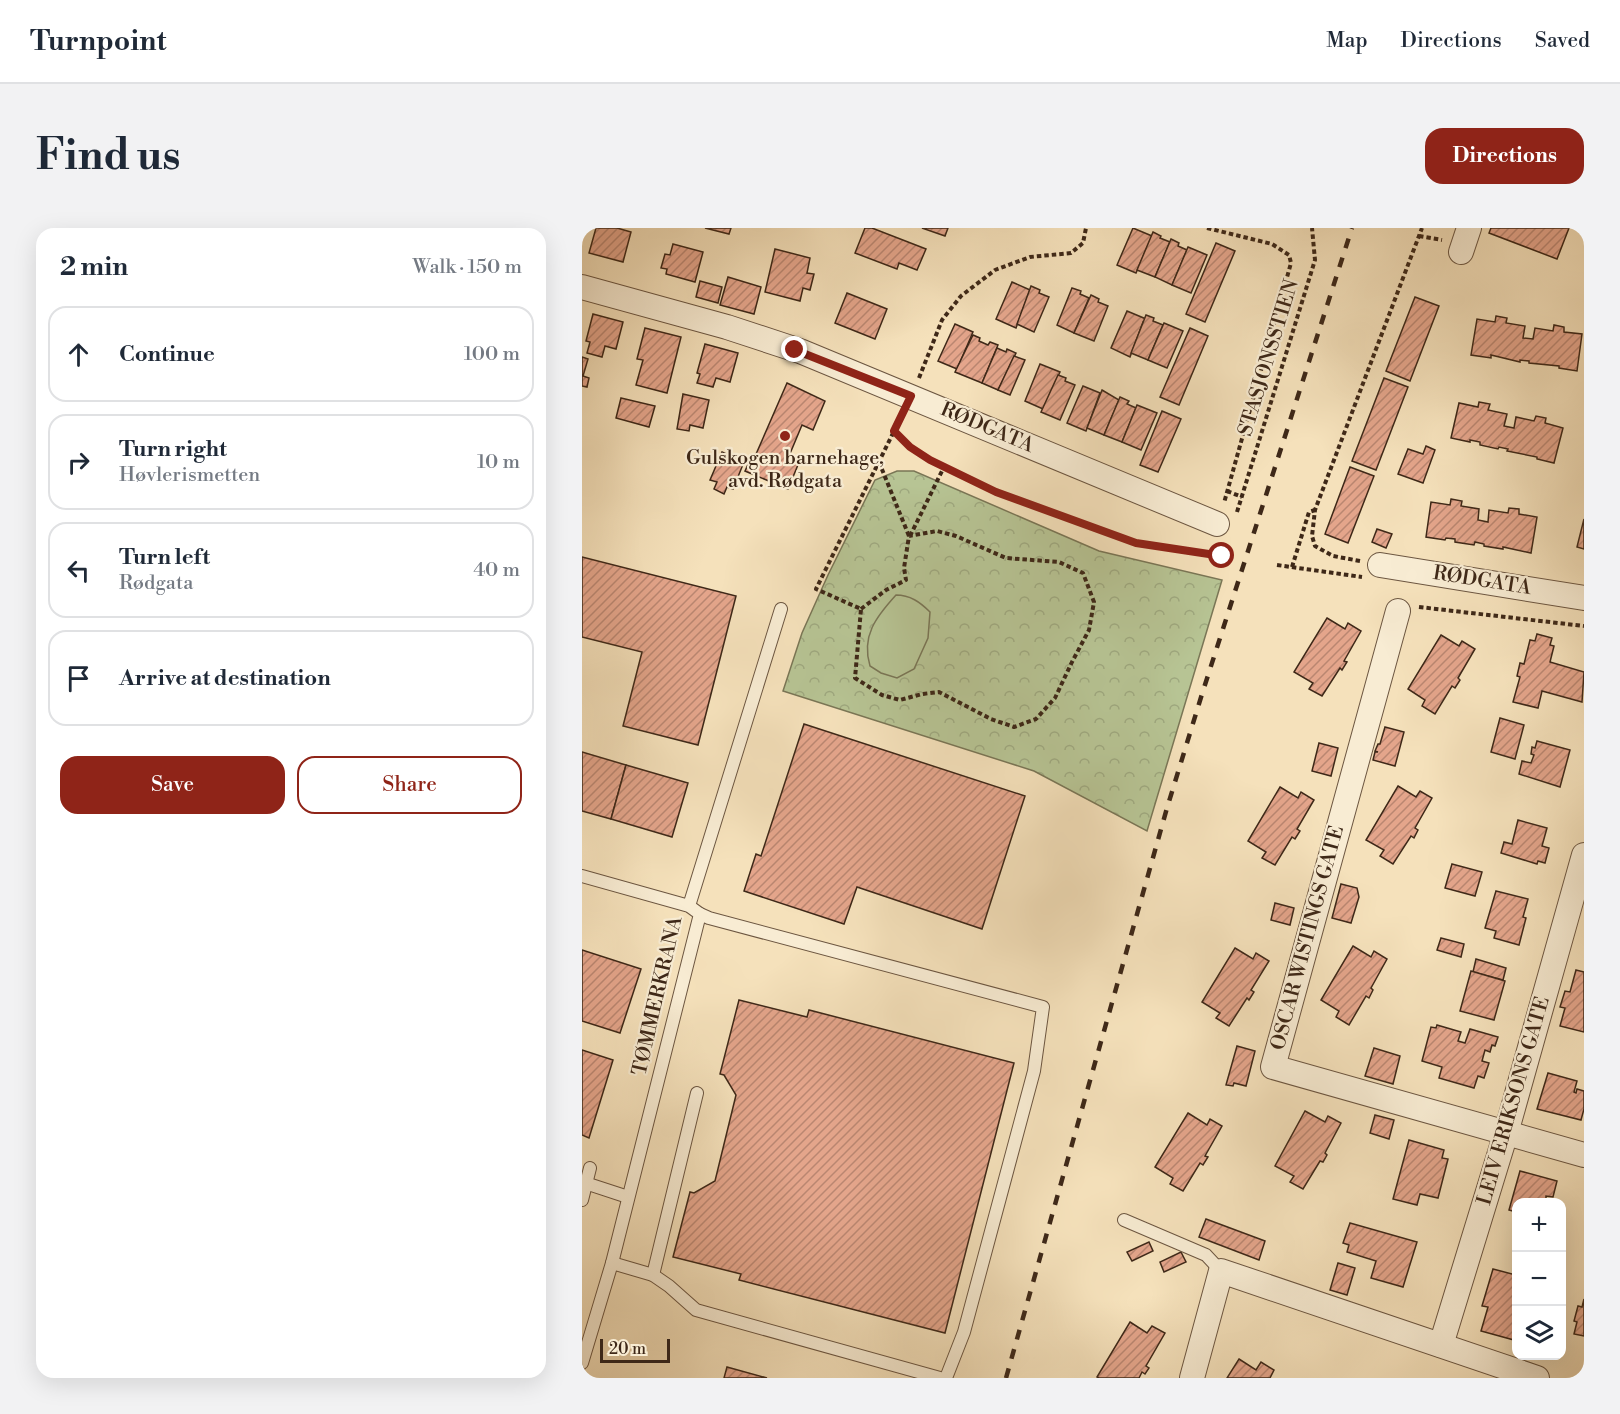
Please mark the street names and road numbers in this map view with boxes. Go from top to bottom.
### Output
street label: STASJONSSTIEN [1233,276,1305,439]
street label: RØDGATA [937,397,1039,459]
street label: RØDGATA [1431,561,1534,601]
street label: OSCAR WISTINGS GATE [1266,823,1350,1053]
street label: TØMMERKRANA [628,913,689,1078]
street label: LEIV ERIKSONS GATE [1472,994,1556,1208]

